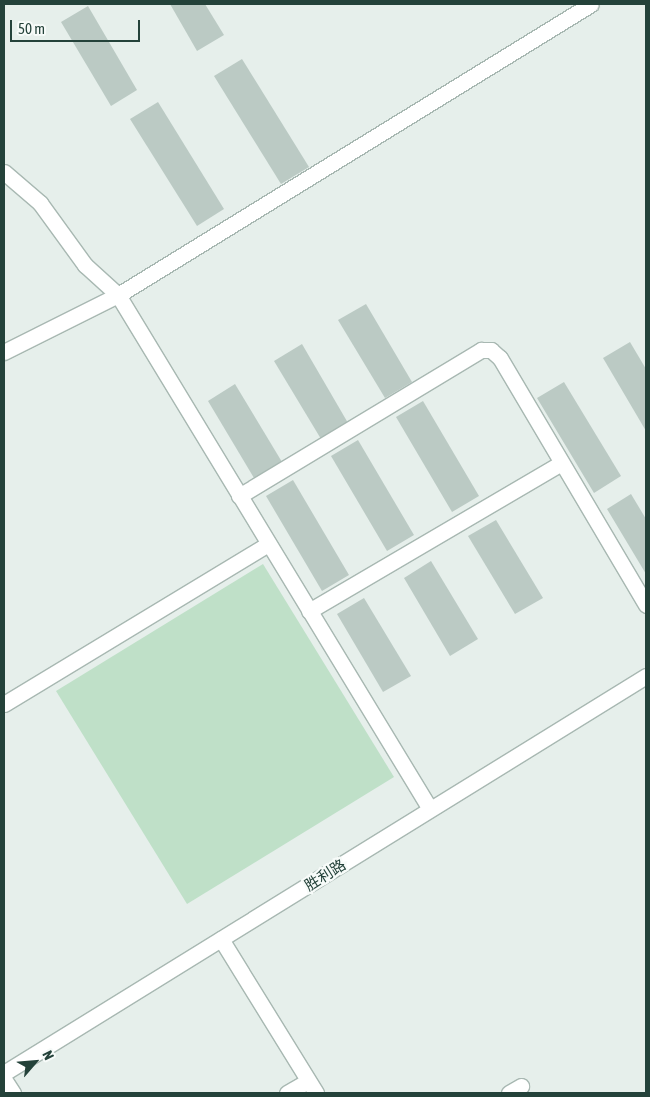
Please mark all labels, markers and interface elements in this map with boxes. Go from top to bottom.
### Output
scale bar [12,10,142,42]
text: 50 m [18,20,45,37]
street label: 胜利路 [301,855,349,895]
north arrow [10,1037,60,1087]
text: N [39,1048,57,1062]

